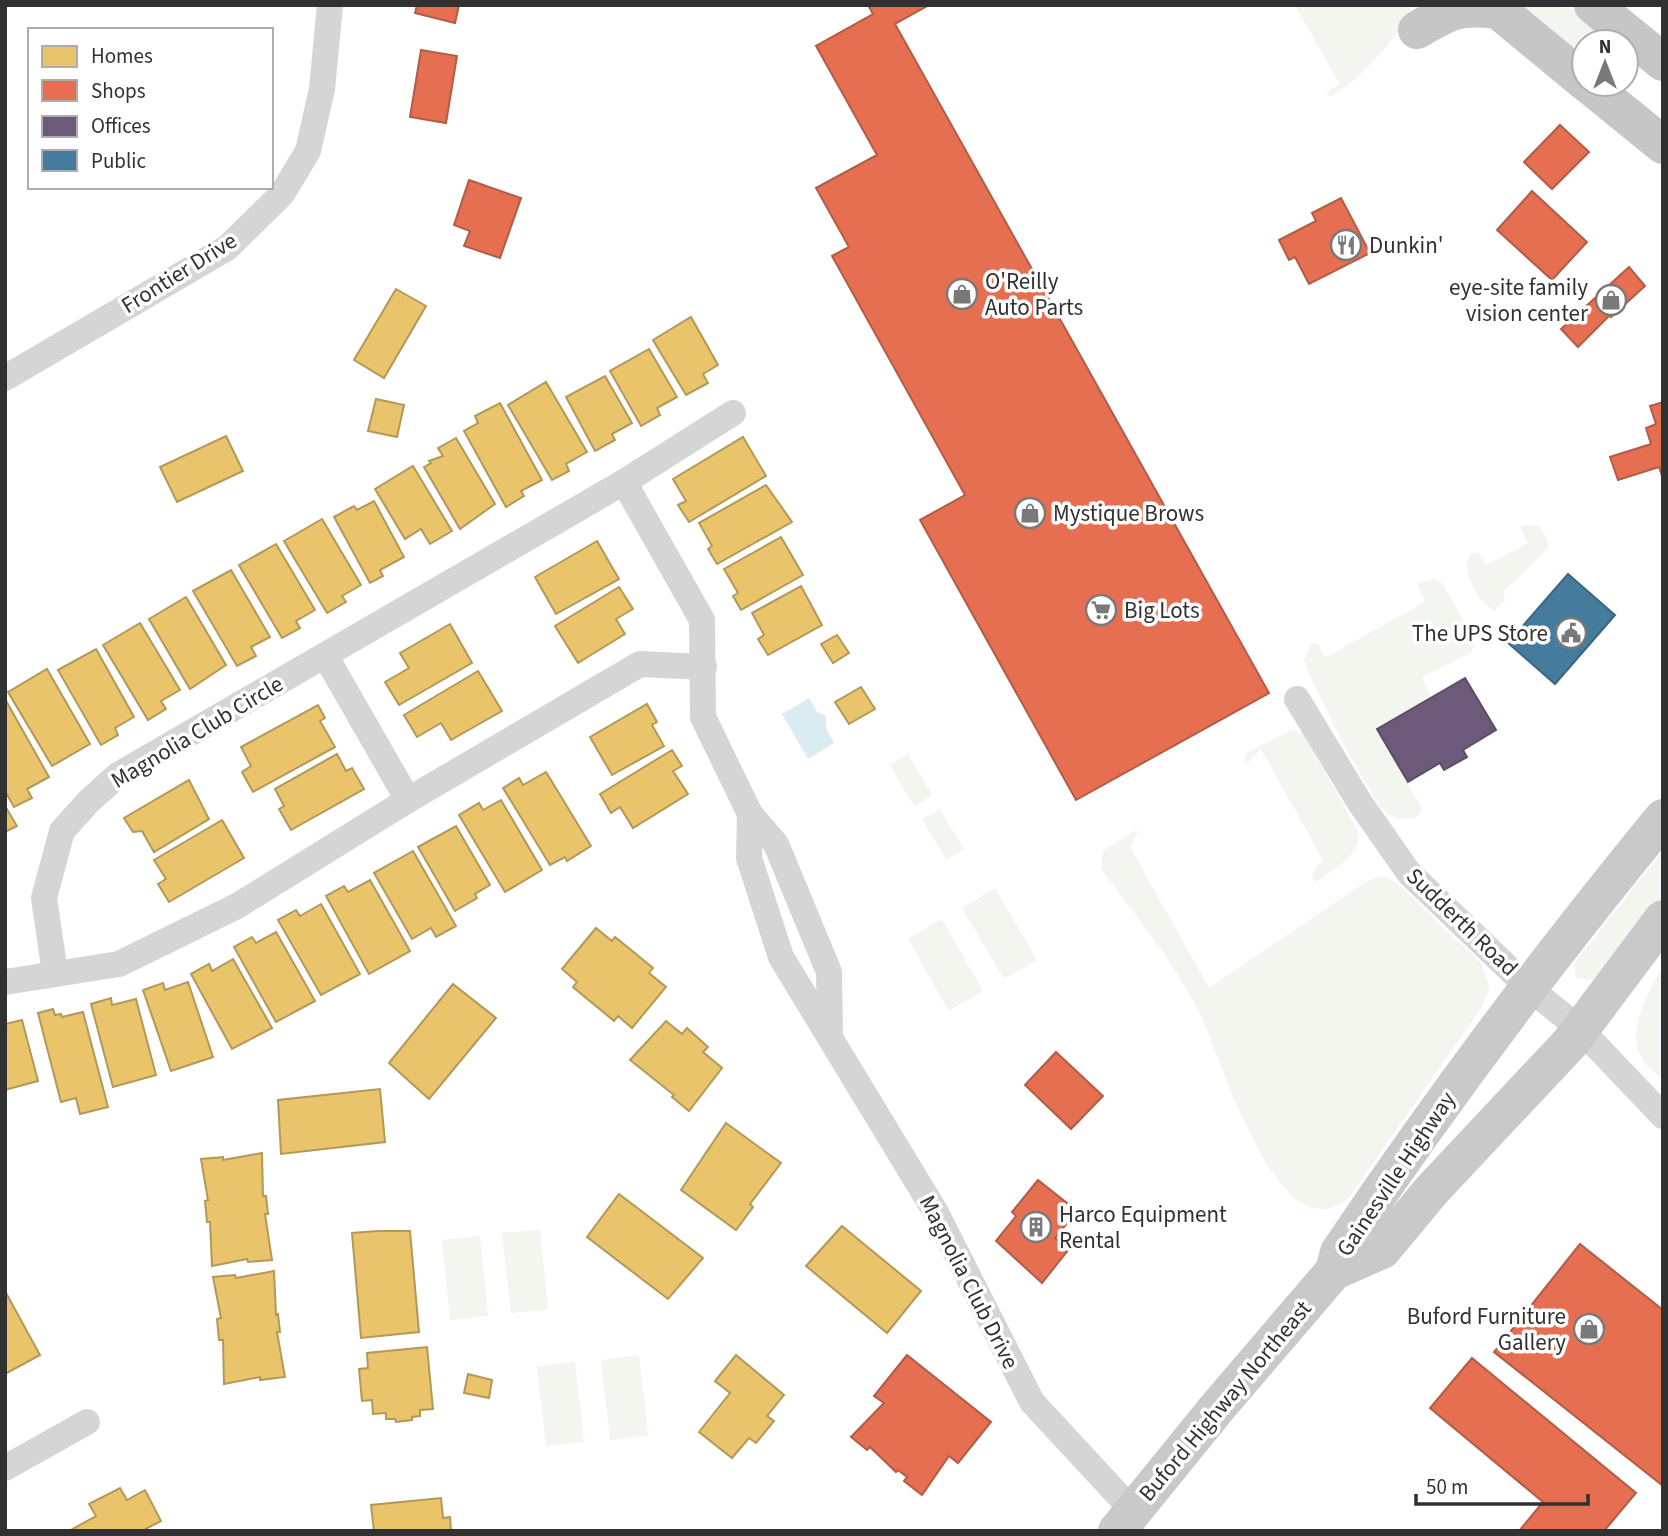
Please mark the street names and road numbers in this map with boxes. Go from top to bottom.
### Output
street label: Frontier Drive [115,224,243,322]
street label: Magnolia Club Circle [105,667,289,797]
street label: Sudderth Road [1399,860,1525,984]
street label: Gainesville Highway [1328,1085,1464,1263]
street label: Magnolia Club Drive [911,1189,1027,1375]
street label: Buford Highway Northeast [1131,1293,1319,1509]

